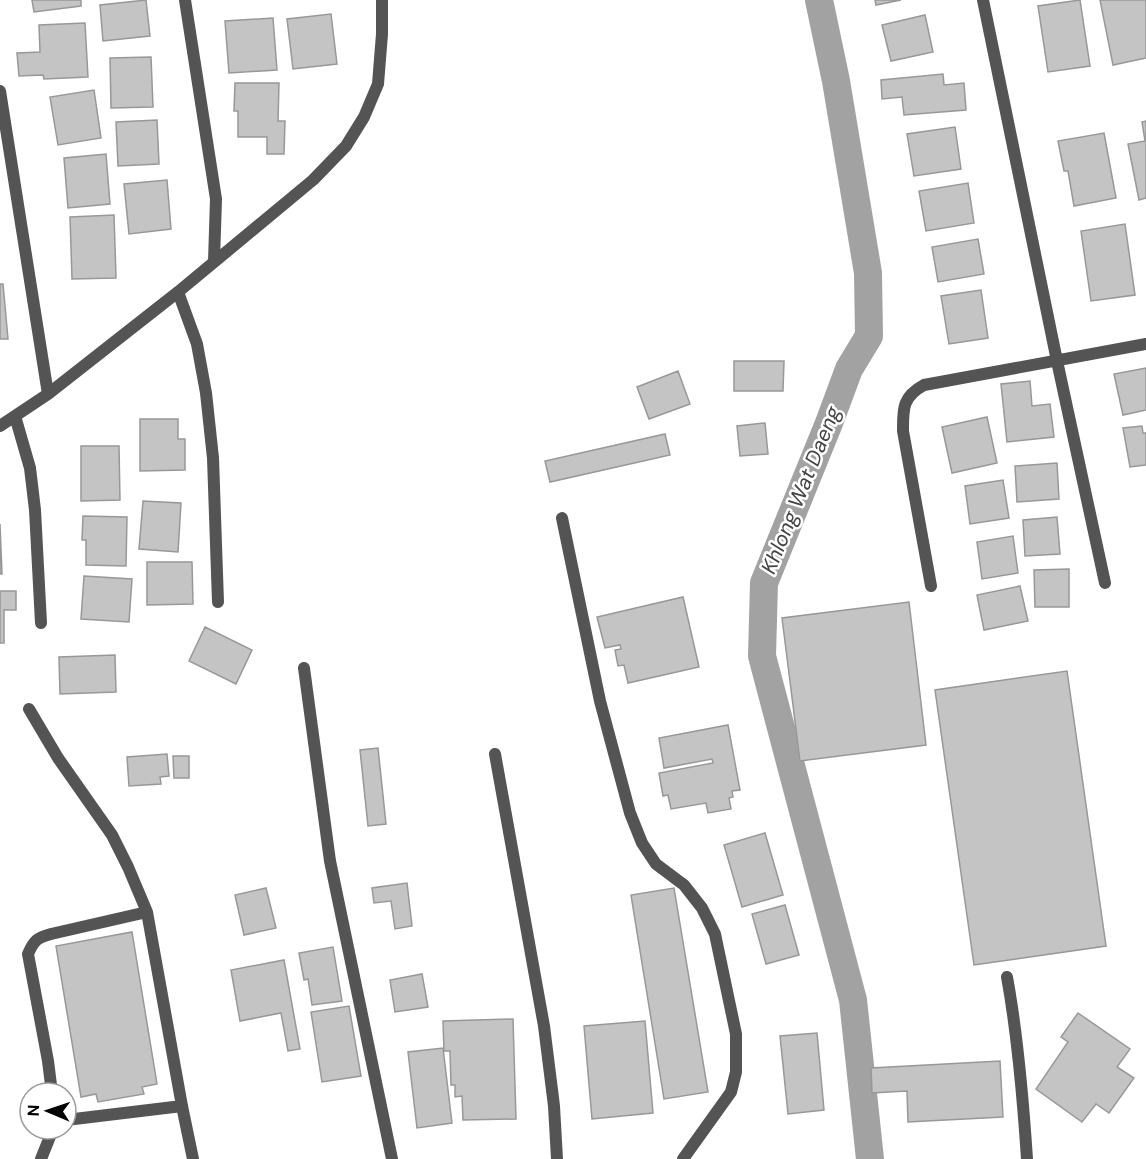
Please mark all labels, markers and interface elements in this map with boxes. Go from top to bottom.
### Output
water label: Khlong Wat Daeng [755,402,848,578]
north arrow [18,1081,78,1141]
text: N [23,1104,44,1117]

